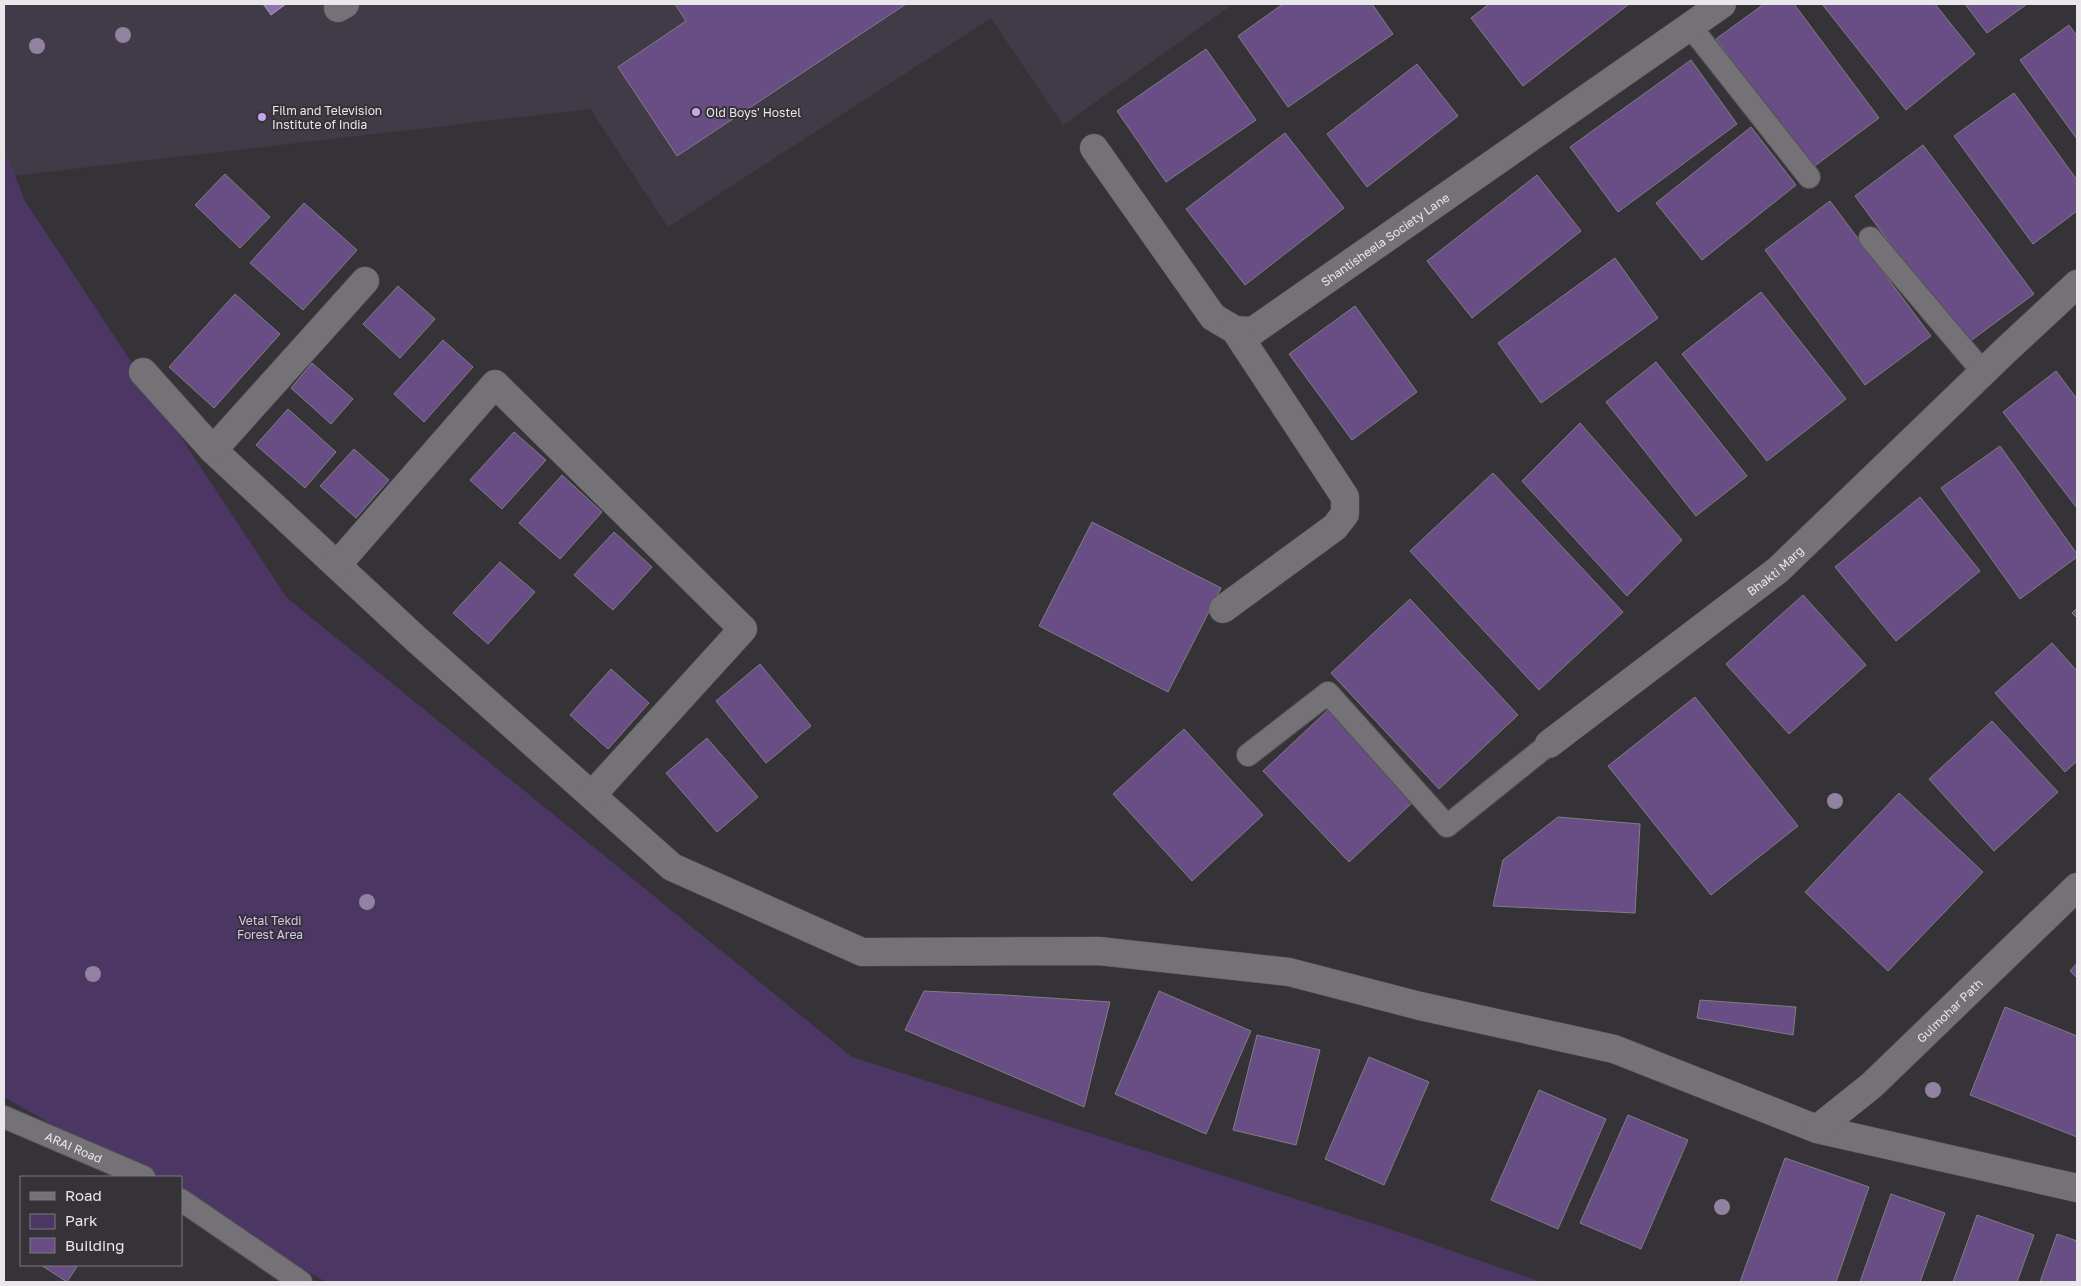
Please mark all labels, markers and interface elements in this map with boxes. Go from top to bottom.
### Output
place label: Film and Television Institute of India [272,103,382,132]
place label: Old Boys' Hostel [706,105,801,120]
marker: Old Boys' Hostel [690,106,702,118]
marker: Film and Television Institute of India [256,111,268,123]
street label: Shantisheela Society Lane [1318,189,1452,289]
street label: Bhakti Marg [1744,542,1806,599]
park label: Vetal Tekdi Forest Area [237,913,303,942]
street label: Gulmohar Path [1913,975,1985,1046]
street label: ARAI Road [43,1128,105,1166]
legend [20,1176,182,1266]
text: Road [65,1186,102,1204]
text: Park [65,1211,98,1229]
text: Building [65,1236,125,1254]

